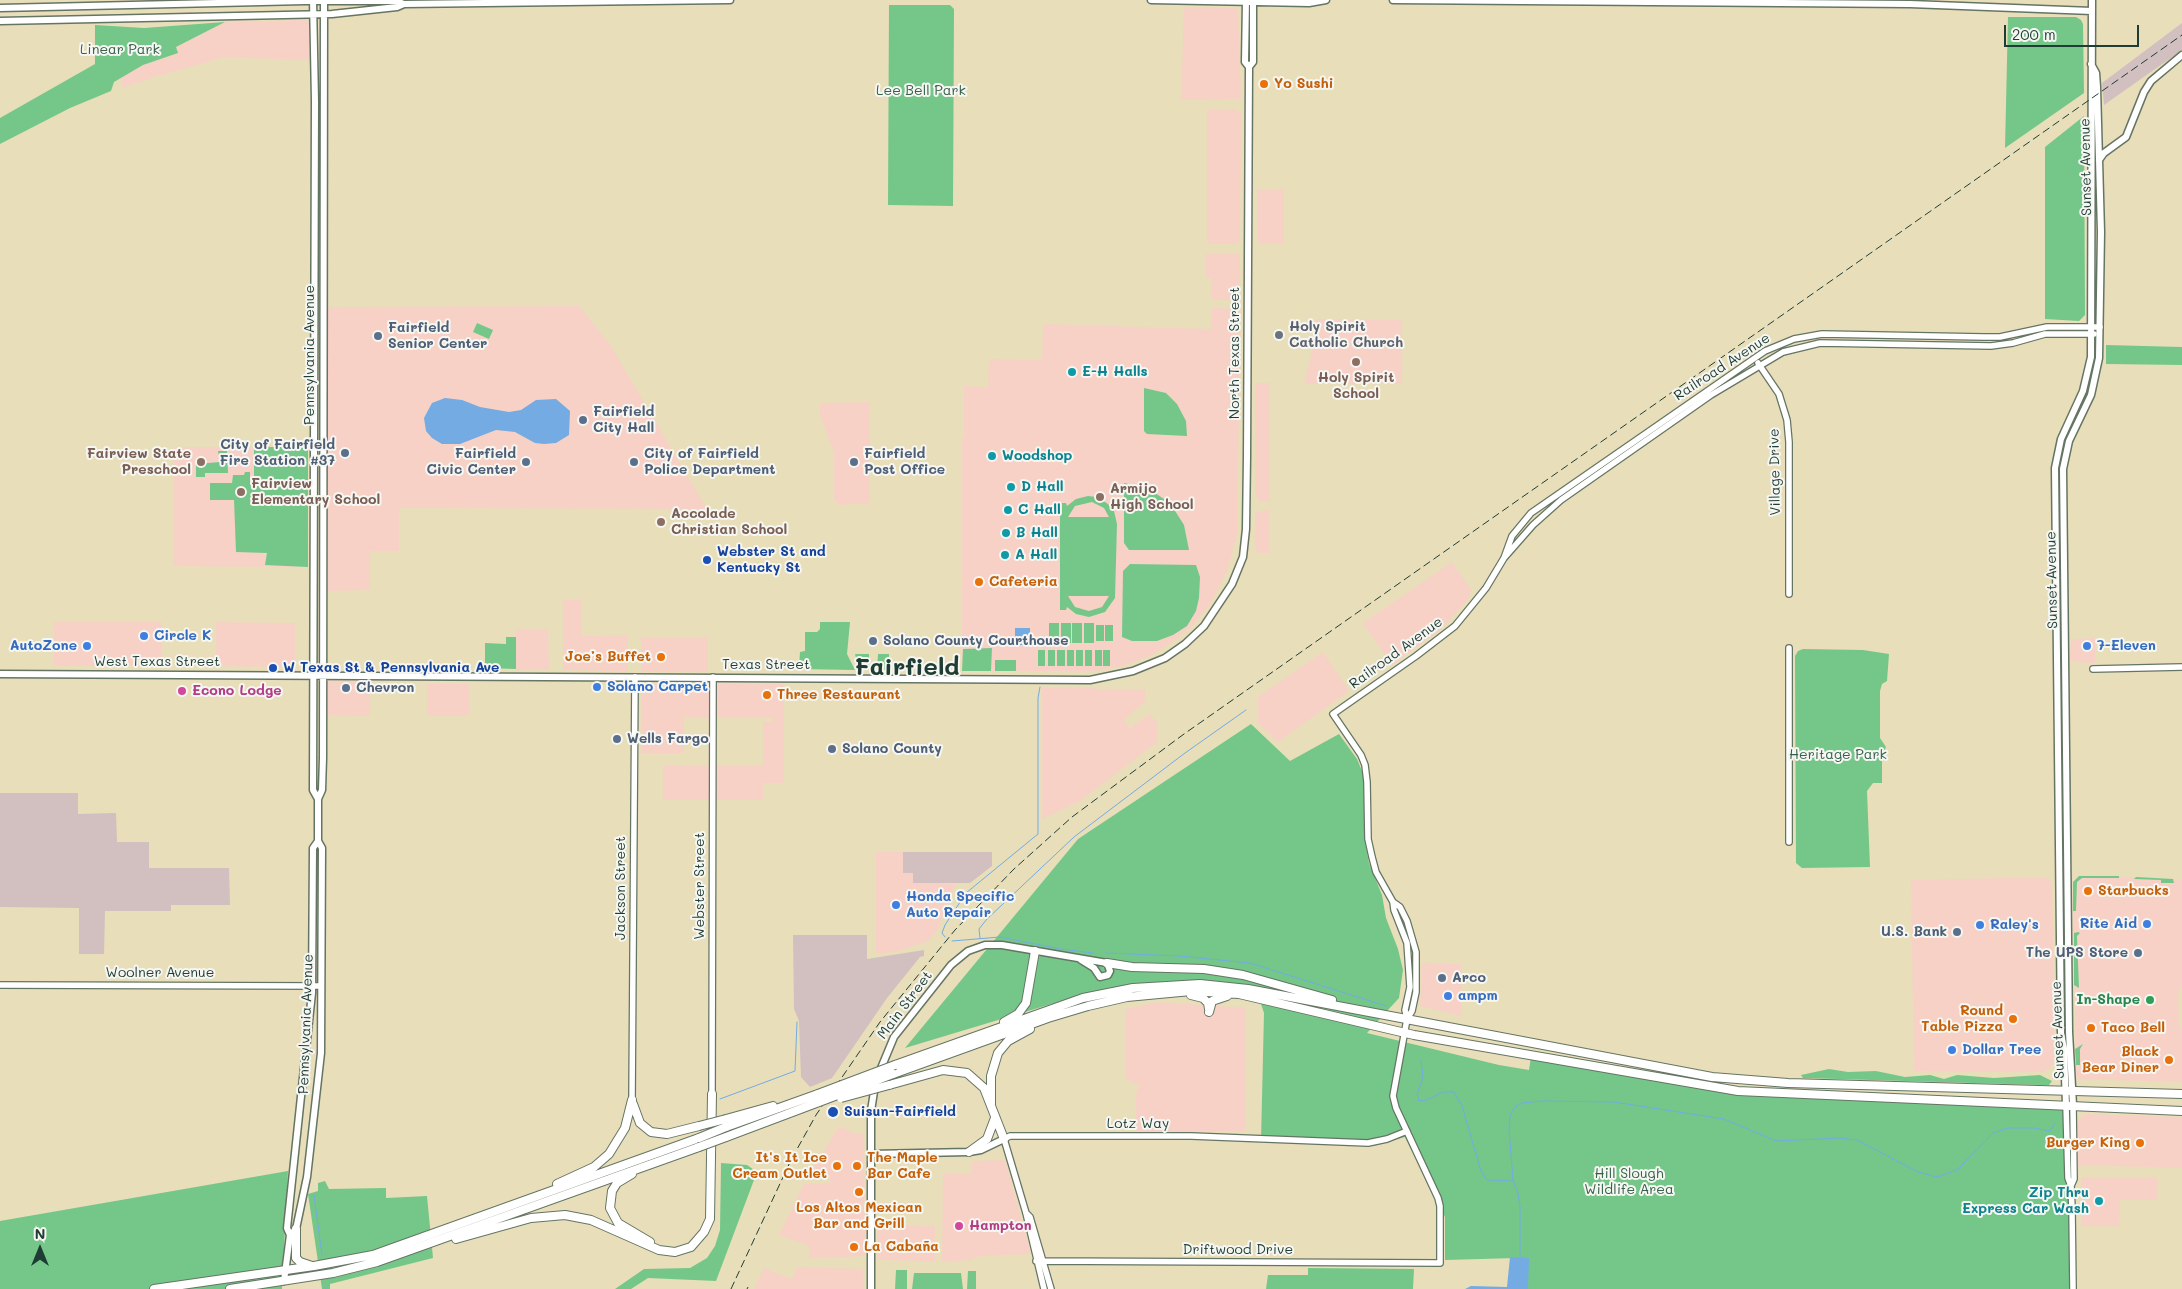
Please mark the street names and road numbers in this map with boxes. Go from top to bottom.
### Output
street label: Sunset Avenue [2077,118,2095,216]
street label: Pennsylvania Avenue [302,285,318,425]
street label: North Texas Street [1227,287,1243,419]
street label: Railroad Avenue [1671,330,1773,404]
street label: Village Drive [1766,428,1784,516]
street label: Sunset Avenue [2043,531,2061,629]
street label: Railroad Avenue [1346,613,1446,693]
street label: West Texas Street [94,654,220,670]
street label: Texas Street [722,657,810,673]
street label: Webster Street [692,832,708,940]
street label: Jackson Street [613,836,629,940]
street label: Pennsylvania Avenue [295,954,317,1094]
street label: Woolner Avenue [106,965,214,981]
street label: Main Street [874,968,936,1042]
street label: Sunset Avenue [2048,981,2068,1079]
street label: Lotz Way [1107,1116,1169,1132]
street label: Driftwood Drive [1183,1242,1293,1258]

